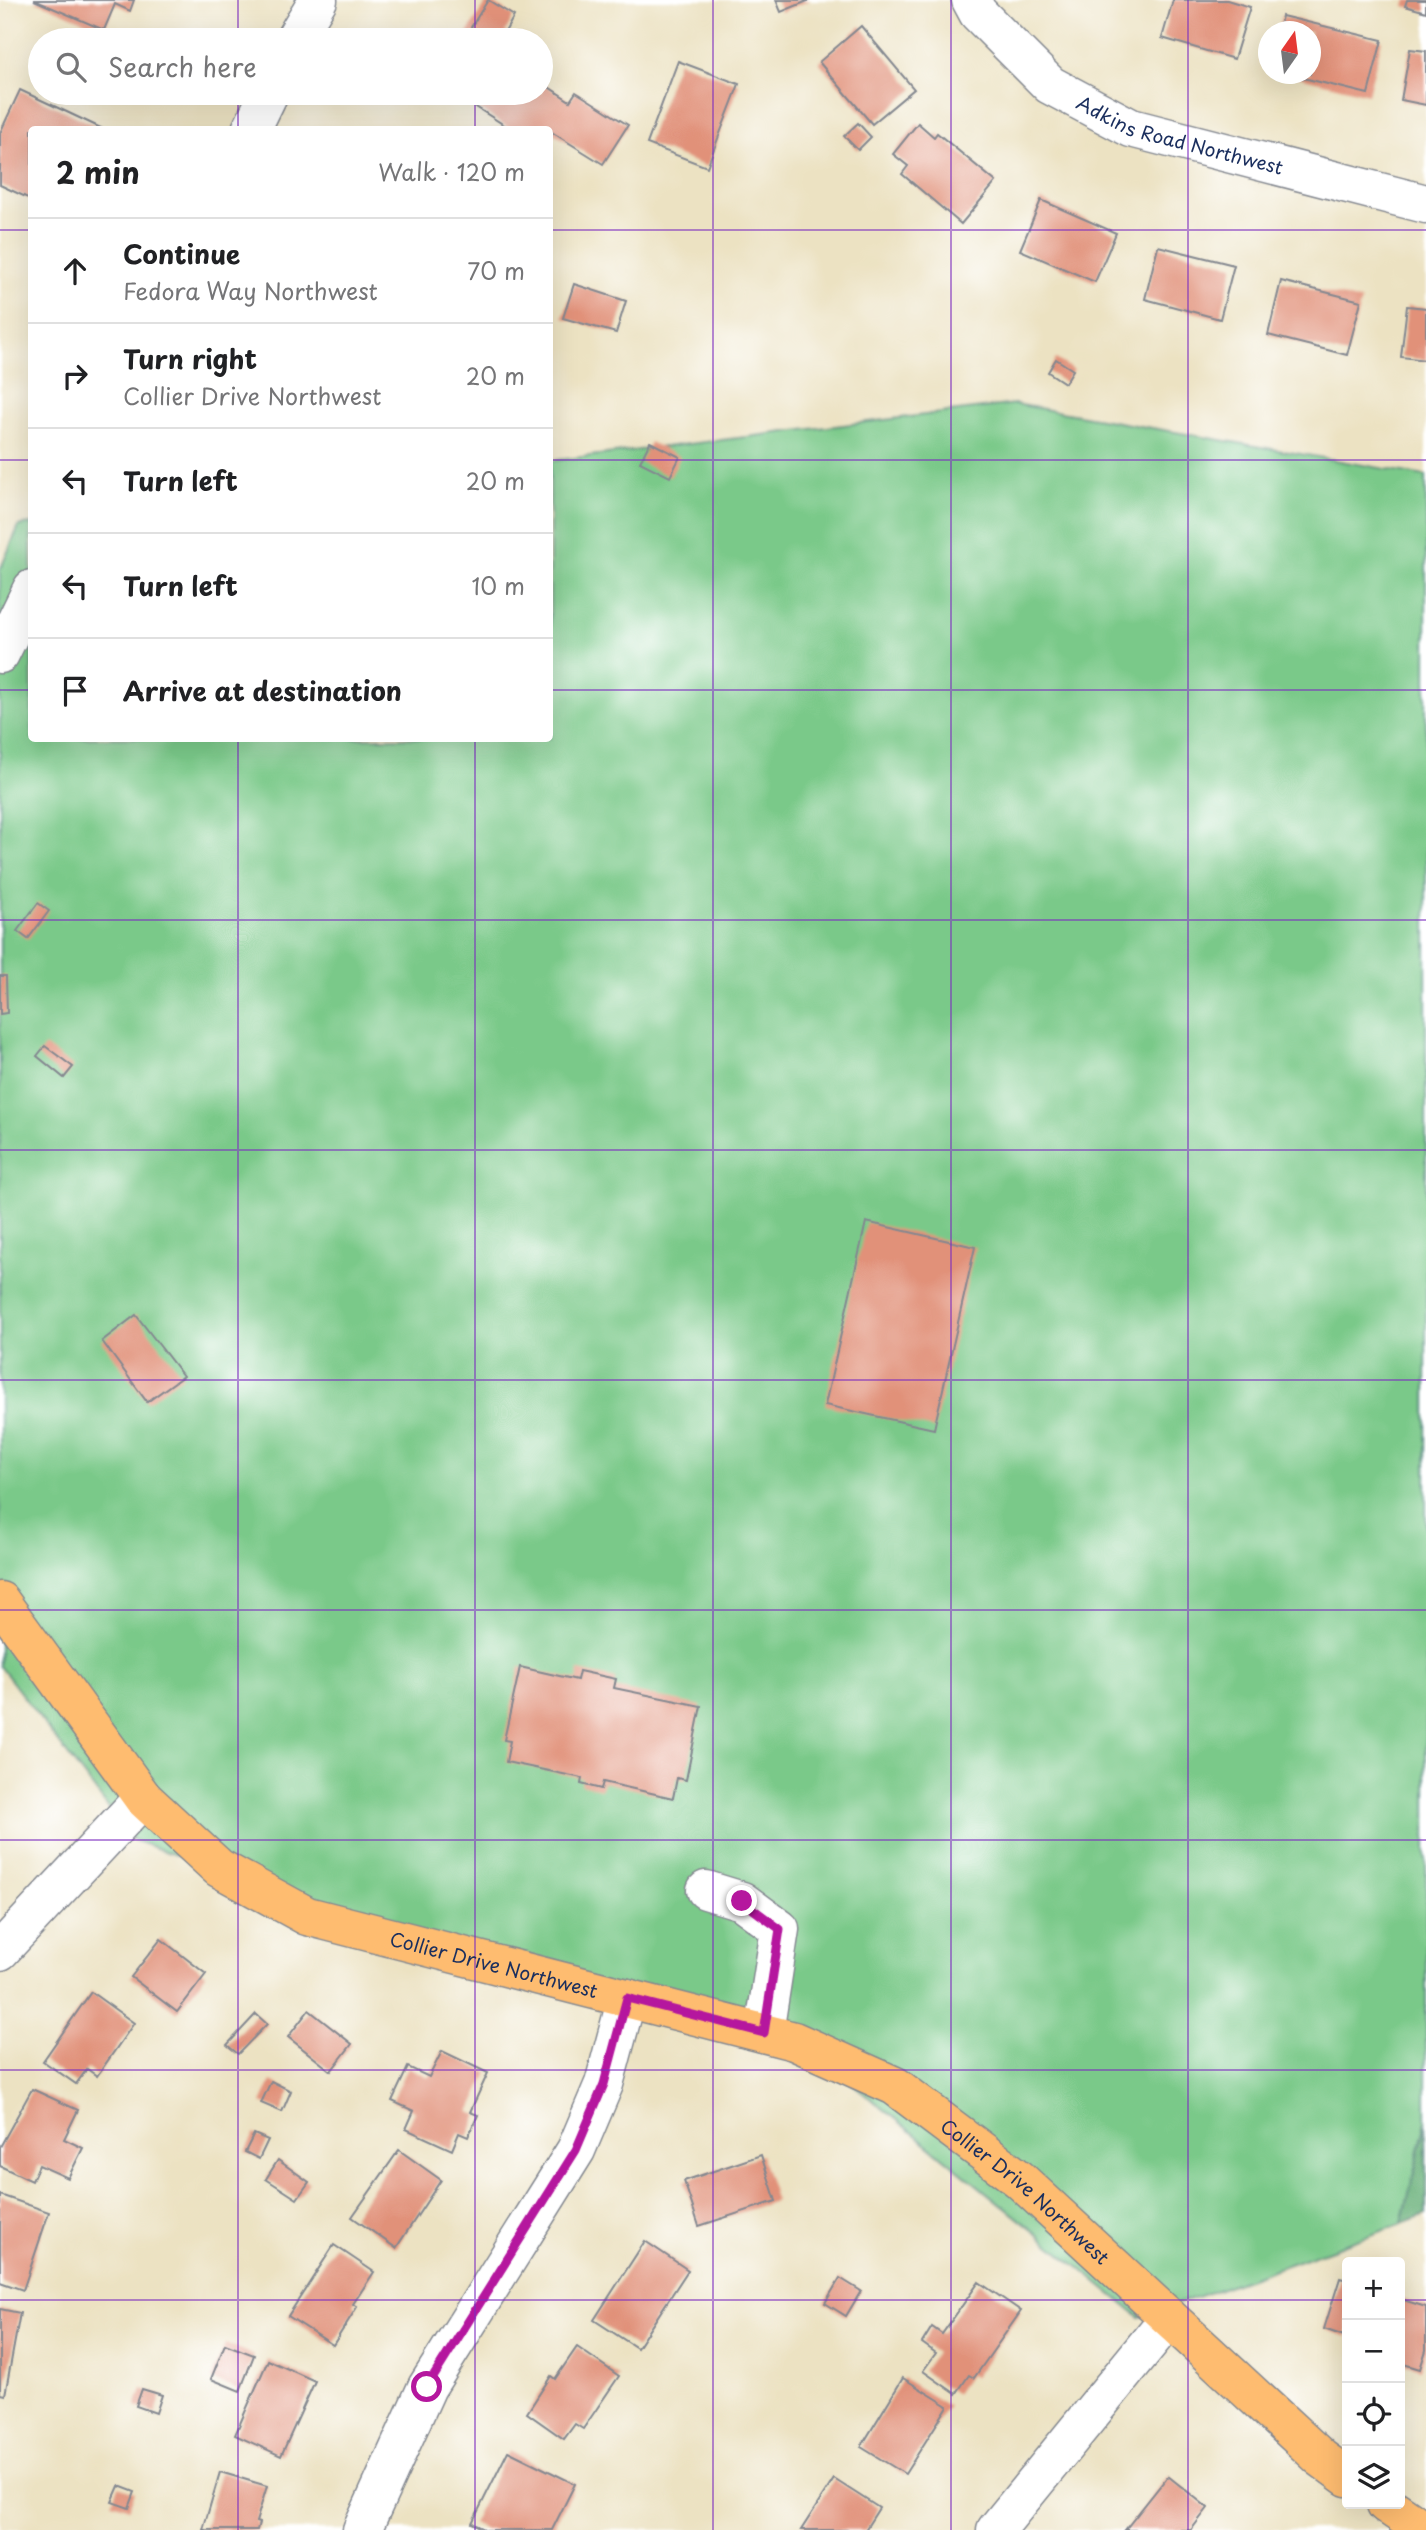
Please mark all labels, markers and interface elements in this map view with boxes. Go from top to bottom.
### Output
north arrow [1258,21,1321,84]
search box [28,28,553,105]
text: Search here [108,47,257,86]
icon: search [52,48,90,86]
street label: Adkins Road Northwest [1072,88,1287,181]
text: 2 min [56,149,140,194]
text: Walk · 120 m [378,154,525,189]
text: Continue [123,234,240,273]
icon: ahead [56,252,94,290]
text: 70 m [467,253,525,288]
text: Fedora Way Northwest [123,273,378,308]
text: Turn right [123,339,257,378]
icon: right [56,357,94,395]
text: 20 m [466,358,525,393]
text: Collier Drive Northwest [123,378,381,413]
text: Turn left [123,461,238,500]
icon: left [56,462,94,500]
text: 20 m [466,463,525,498]
text: Turn left [123,566,238,605]
icon: left [56,567,94,605]
text: 10 m [471,568,525,603]
text: Arrive at destination [123,671,402,710]
icon: arrive [56,672,94,710]
route end [726,1885,757,1916]
street label: Collier Drive Northwest [387,1924,601,2004]
street label: Collier Drive Northwest [935,2111,1117,2271]
map controls [1342,2257,1405,2509]
button: + [1342,2257,1405,2320]
button: − [1342,2320,1405,2383]
route start [411,2371,442,2402]
button: locate [1342,2383,1405,2446]
button: layers [1342,2446,1405,2509]

